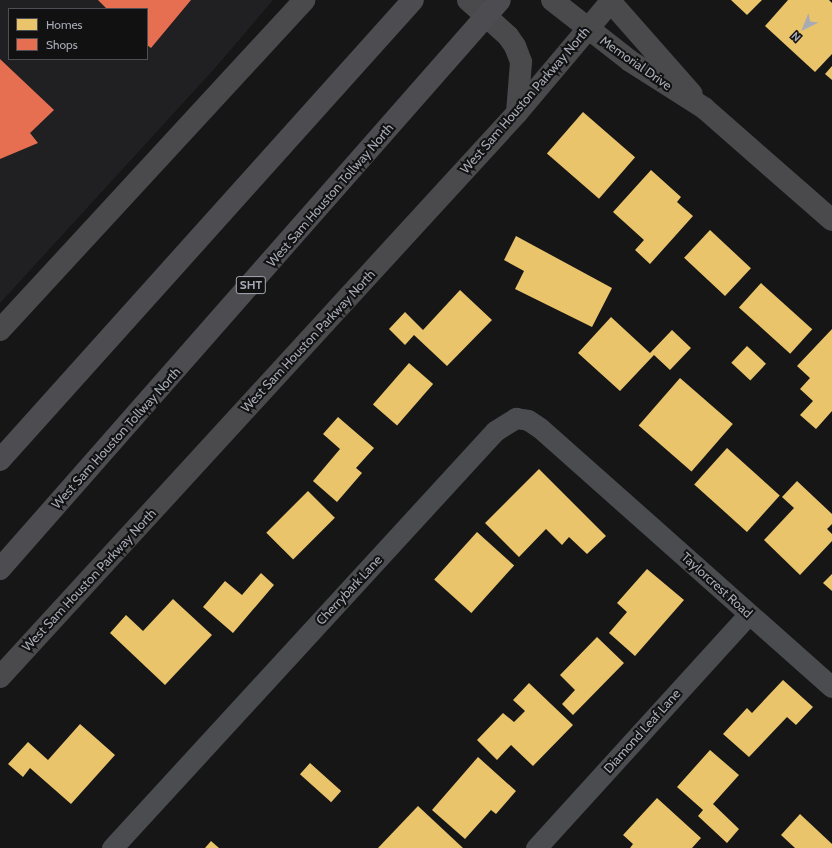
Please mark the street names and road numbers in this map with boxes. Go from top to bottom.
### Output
street label: West Sam Houston Parkway North [457,23,593,177]
street label: Memorial Drive [597,33,675,93]
street label: West Sam Houston Tollway North [263,120,397,270]
street label: West Sam Houston Parkway North [238,266,378,416]
road number: SHT [235,275,267,295]
street label: West Sam Houston Tollway North [48,364,184,512]
street label: West Sam Houston Parkway North [19,505,159,655]
street label: Taylorcrest Road [678,549,756,621]
street label: Cherrybark Lane [313,552,385,628]
street label: Diamond Leaf Lane [600,686,684,776]

